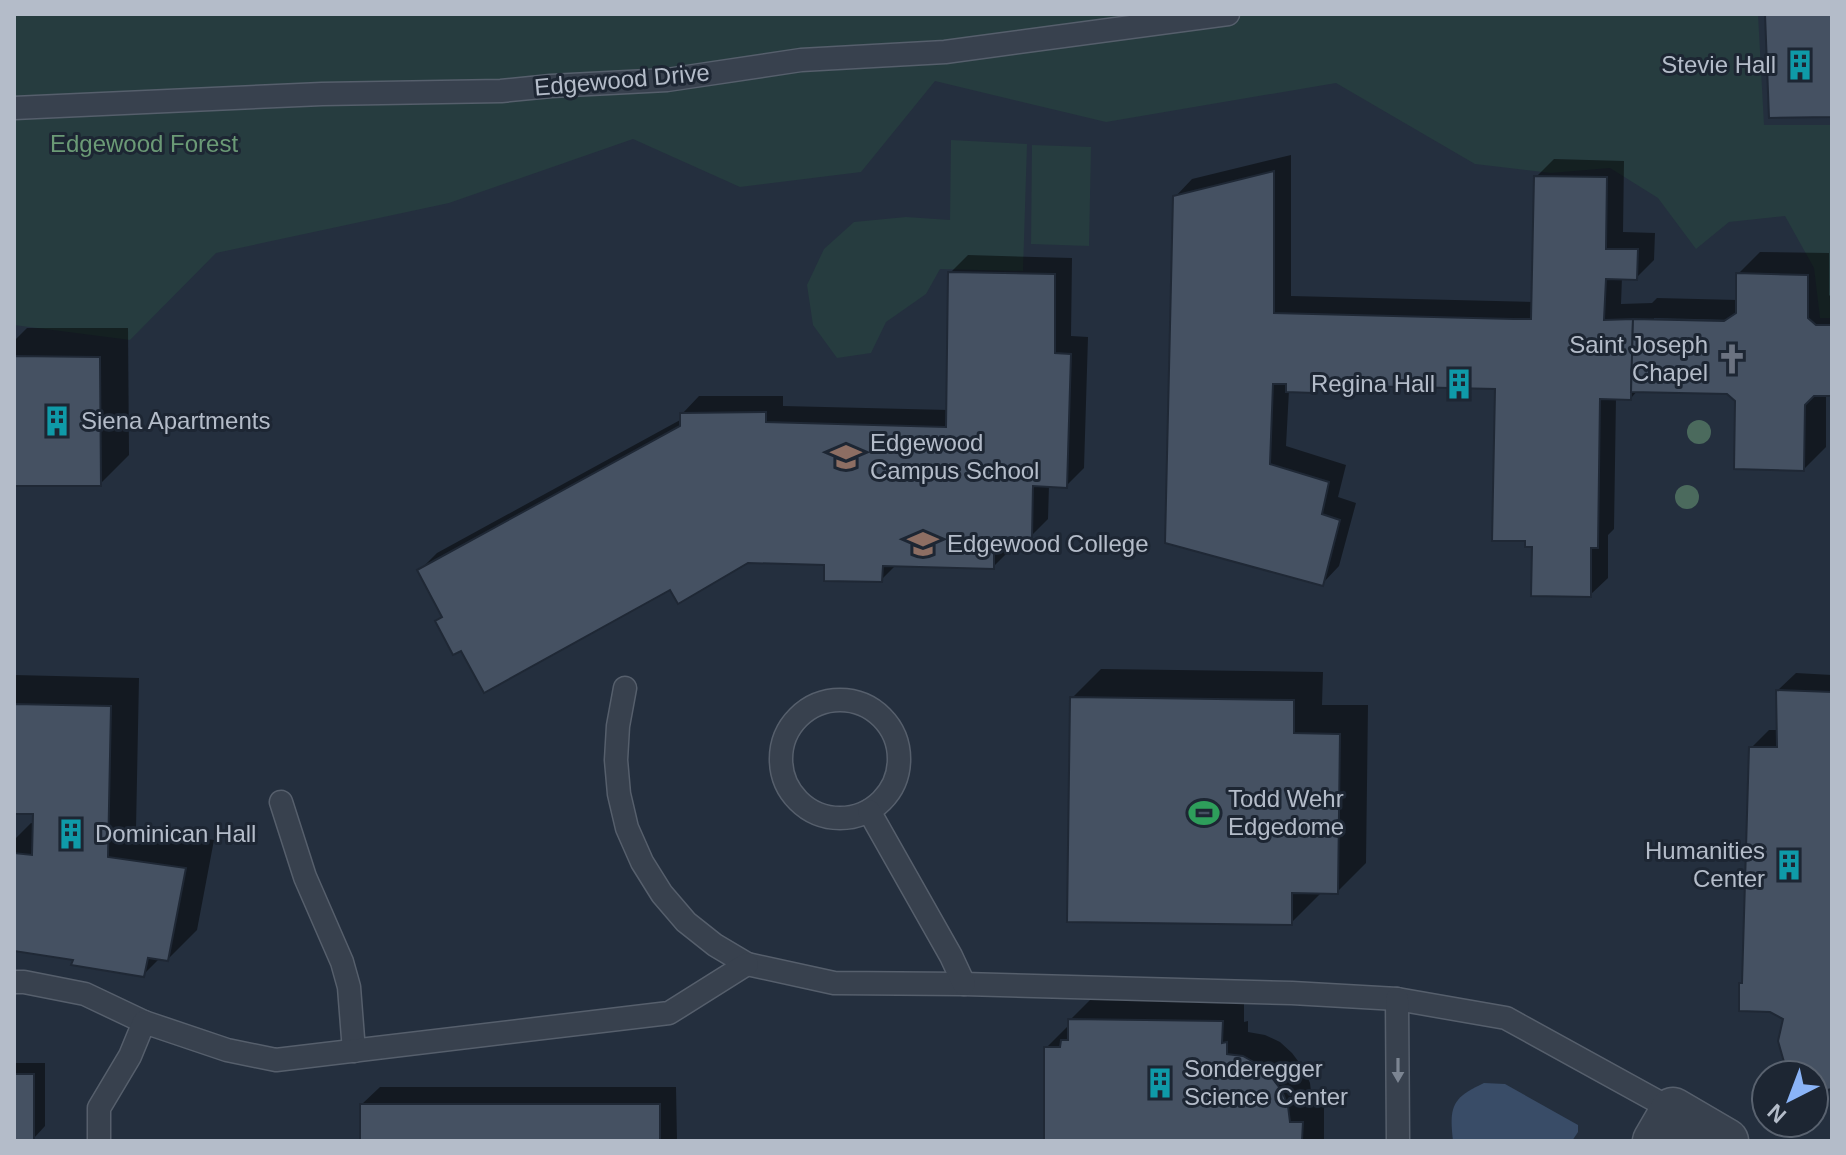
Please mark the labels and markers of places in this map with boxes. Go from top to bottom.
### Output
building icon: Stevie Hall [1783,48,1817,82]
place label: Stevie Hall [1661,51,1776,78]
place label: Saint Joseph Chapel [1569,331,1708,386]
church icon: Saint Joseph Chapel [1715,342,1749,376]
building icon: Regina Hall [1442,367,1476,401]
place label: Regina Hall [1311,370,1435,397]
building icon: Siena Apartments [40,404,74,438]
place label: Siena Apartments [81,407,270,434]
place label: Edgewood Campus School [870,429,1039,484]
school or university icon: Edgewood Campus School [829,440,863,474]
school or university icon: Edgewood College [906,527,940,561]
place label: Edgewood College [947,530,1148,557]
place label: Todd Wehr Edgedome [1228,785,1344,840]
sports icon: Todd Wehr Edgedome [1187,796,1221,830]
building icon: Dominican Hall [54,817,88,851]
place label: Dominican Hall [95,820,256,847]
place label: Humanities Center [1645,837,1765,892]
building icon: Humanities Center [1772,848,1806,882]
place label: Sonderegger Science Center [1184,1055,1348,1110]
building icon: Sonderegger Science Center [1143,1066,1177,1100]

